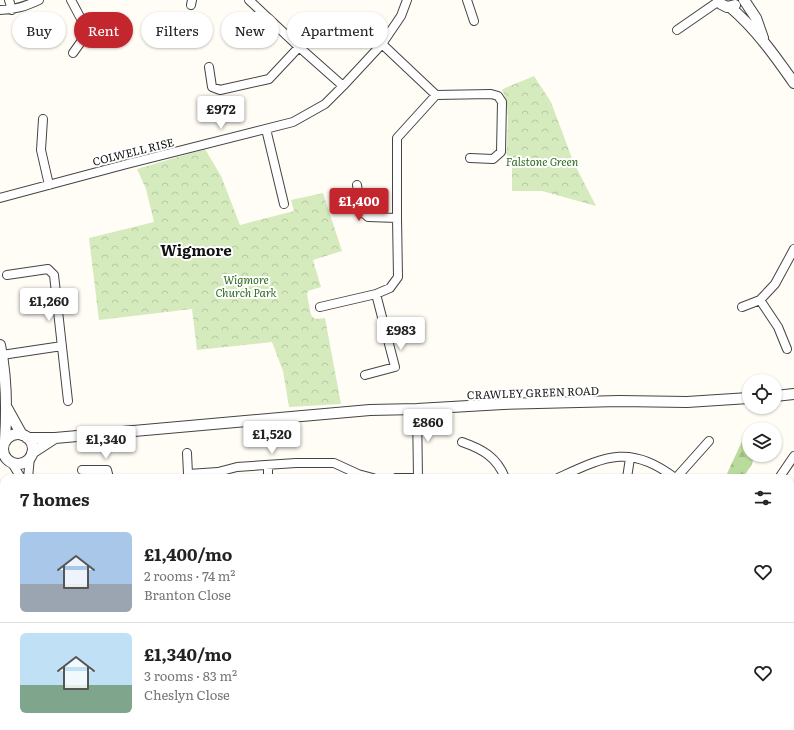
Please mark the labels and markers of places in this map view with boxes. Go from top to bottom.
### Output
pin: £972 [197,96,245,130]
pin: £1,400 [326,188,392,222]
pin: £1,260 [16,288,82,322]
pin: £983 [377,317,425,351]
pin: £860 [404,409,452,443]
pin: £1,520 [239,421,305,455]
pin: £1,340 [73,426,139,460]

